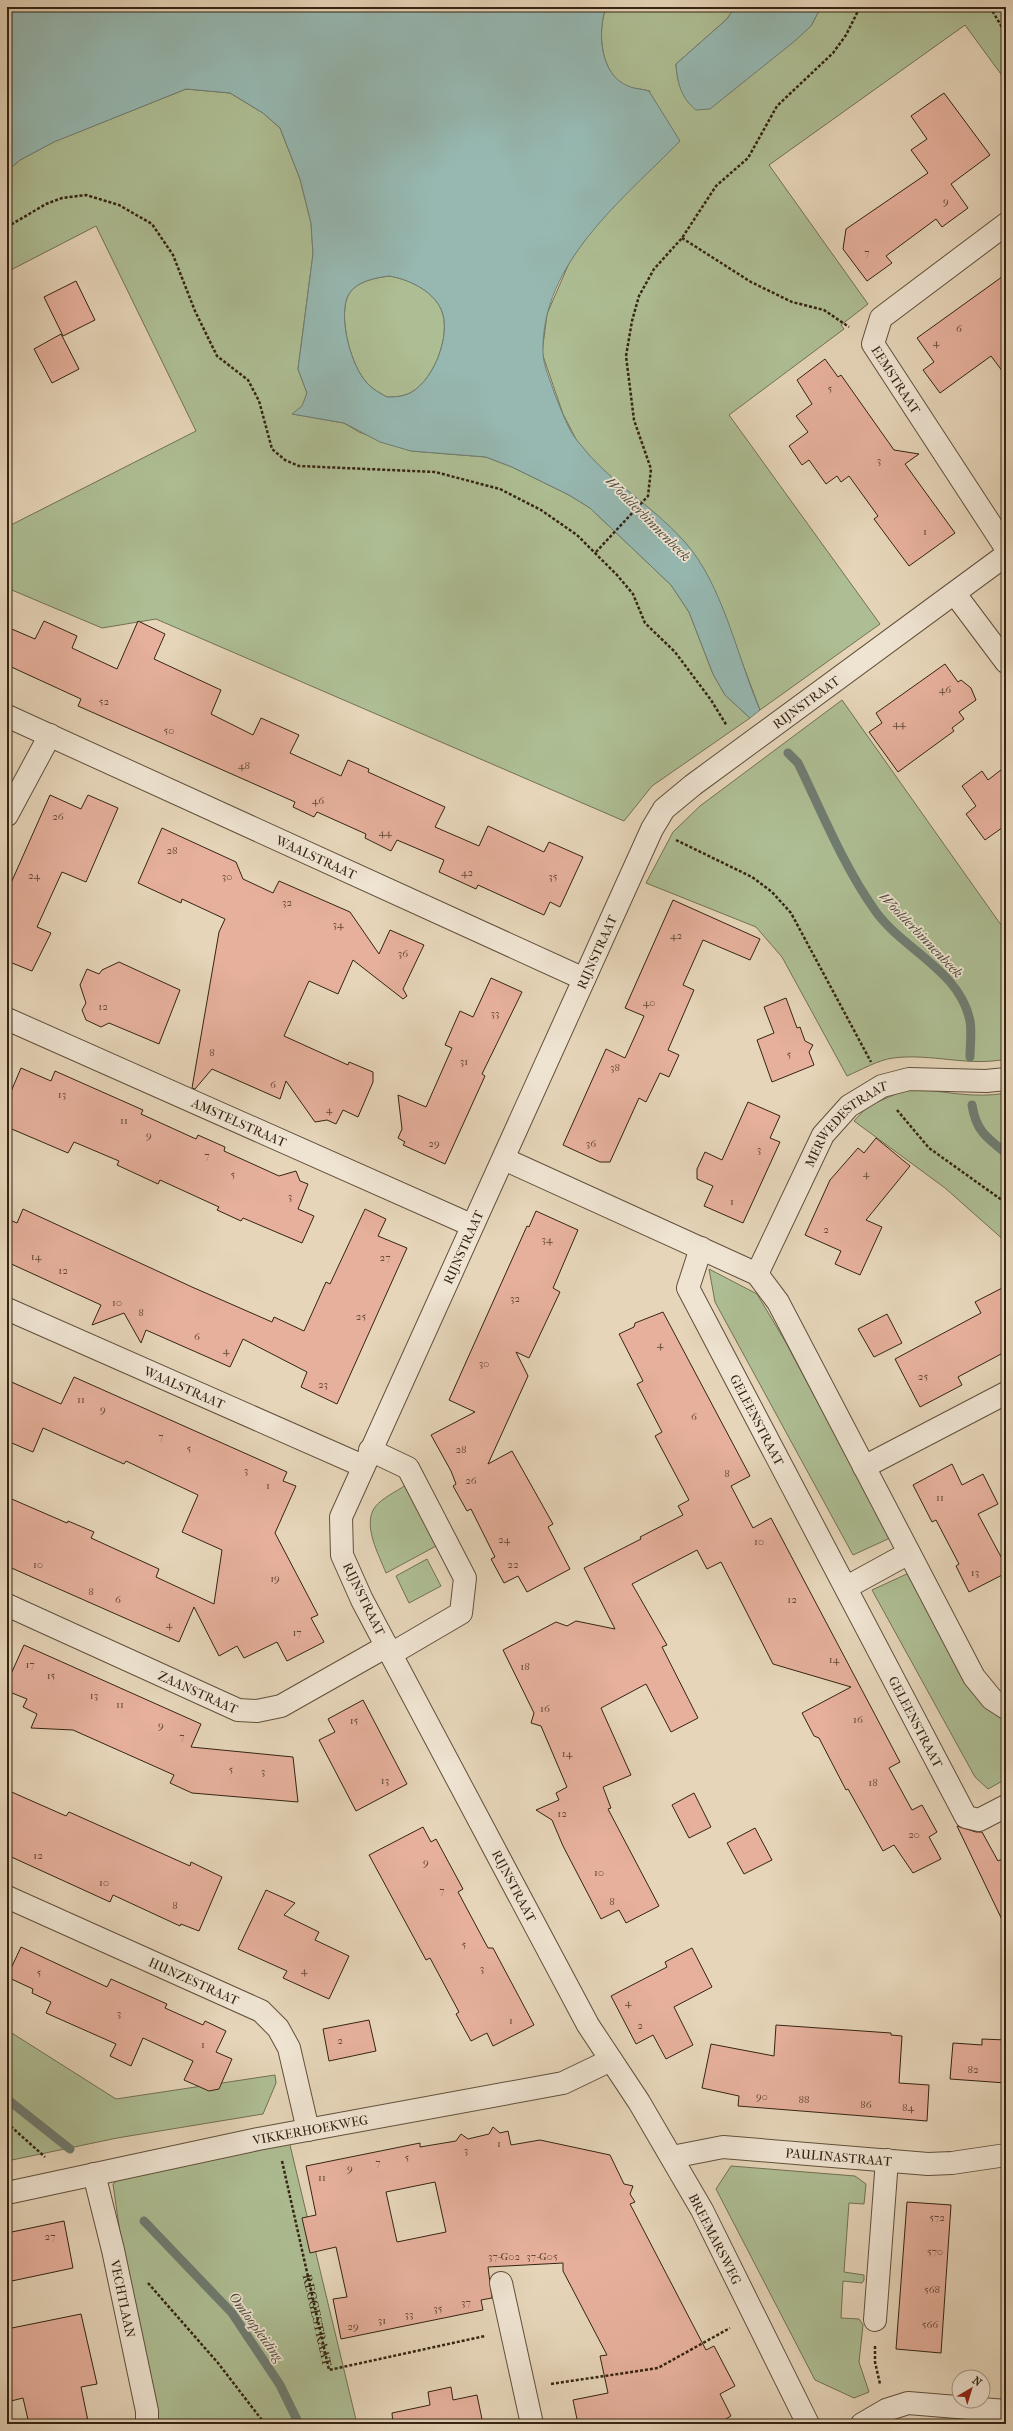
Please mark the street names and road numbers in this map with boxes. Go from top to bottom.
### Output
street label: EEMSTRAAT [869,343,924,416]
street label: RIJNSTRAAT [770,672,843,732]
street label: WAALSTRAAT [273,832,359,882]
street label: RIJNSTRAAT [573,912,620,991]
street label: MERWEDESTRAAT [801,1077,889,1169]
street label: AMSTELSTRAAT [189,1094,289,1150]
street label: RIJNSTRAAT [440,1208,486,1286]
street label: WAALSTRAAT [141,1362,227,1412]
street label: GELEENSTRAAT [727,1372,788,1468]
street label: RIJNSTRAAT [340,1560,388,1638]
street label: ZAANSTRAAT [156,1667,241,1717]
street label: GELEENSTRAAT [886,1674,946,1770]
street label: RIJNSTRAAT [489,1847,539,1925]
street label: HUNZESTRAAT [147,1954,242,2008]
street label: VIKKERHOEKWEG [250,2111,369,2148]
street label: PAULINASTRAAT [785,2145,893,2168]
street label: BREEMARSWEG [686,2191,744,2287]
street label: VECHTLAAN [108,2257,139,2339]
street label: REGGESTRAAT [300,2273,335,2368]

